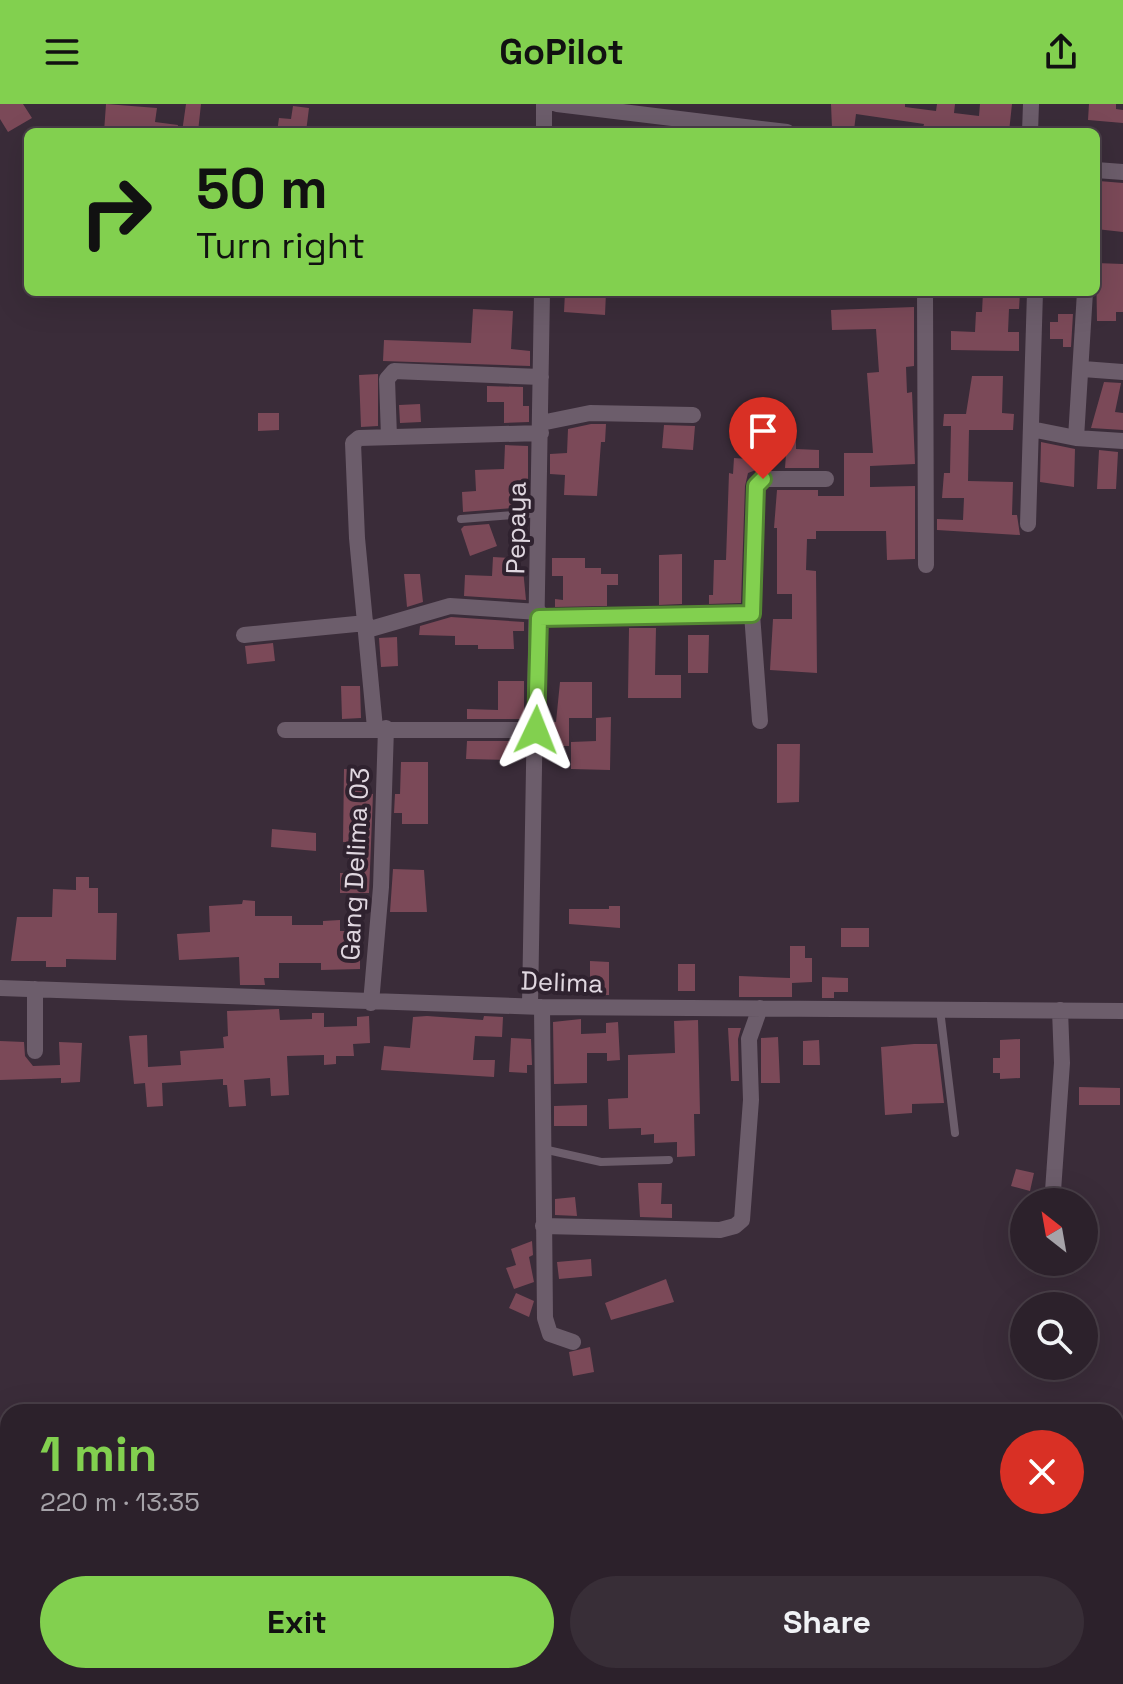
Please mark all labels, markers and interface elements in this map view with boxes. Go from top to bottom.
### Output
text: GoPilot [499,29,624,75]
icon: menu [40,30,84,74]
icon: share [1039,30,1083,74]
text: 50 m [196,153,328,224]
icon: right [64,160,168,264]
text: Turn right [196,223,365,269]
pin [729,397,797,479]
icon: arrive [741,409,785,453]
street label: Pepaya [498,481,534,575]
position arrow [494,688,578,772]
street label: Gang Delima 03 [333,767,377,961]
street label: Delima [520,964,604,1000]
north arrow [1010,1188,1098,1276]
map controls [1010,1188,1098,1380]
button: search [1010,1292,1098,1380]
text: 1 min [40,1424,157,1485]
button: close [1000,1430,1084,1514]
text: 220 m · 13:35 [40,1485,200,1519]
button: Exit [40,1576,554,1668]
button: Share [570,1576,1084,1668]

